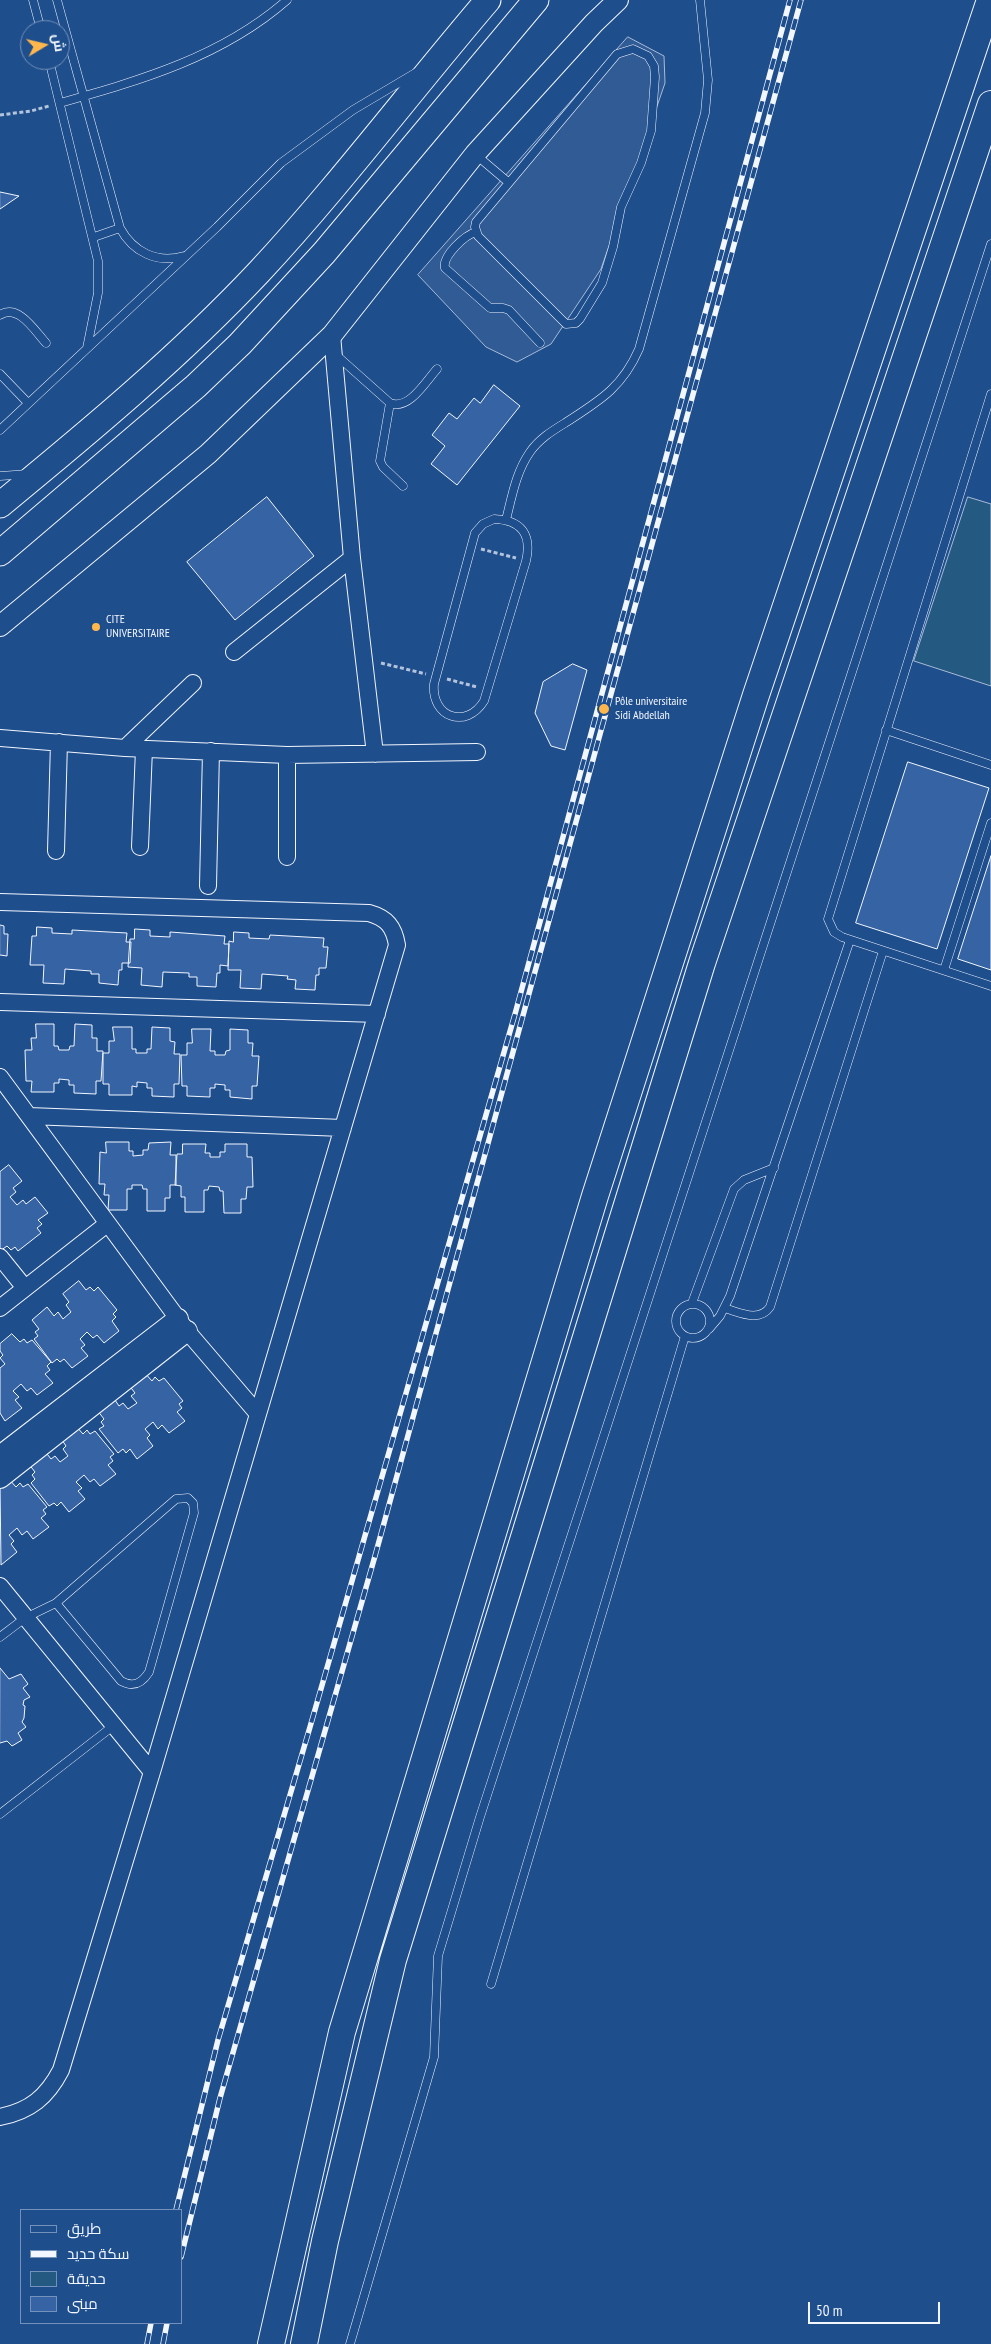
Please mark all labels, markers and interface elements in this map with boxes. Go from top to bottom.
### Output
north arrow [20,20,70,70]
text: ش [49,33,69,53]
place label: CITE UNIVERSITAIRE [106,613,170,641]
marker: CITE UNIVERSITAIRE [90,621,102,633]
place label: Pôle universitaire Sidi Abdellah [615,695,687,723]
marker: Pôle universitaire Sidi Abdellah [597,702,611,716]
legend [20,2209,182,2324]
text: طريق [67,2219,101,2238]
text: سكة حديد [67,2244,130,2263]
text: حديقة [67,2269,106,2288]
scale bar [811,2292,944,2324]
text: مبنى [67,2294,98,2313]
text: 50 m [816,2301,842,2320]

